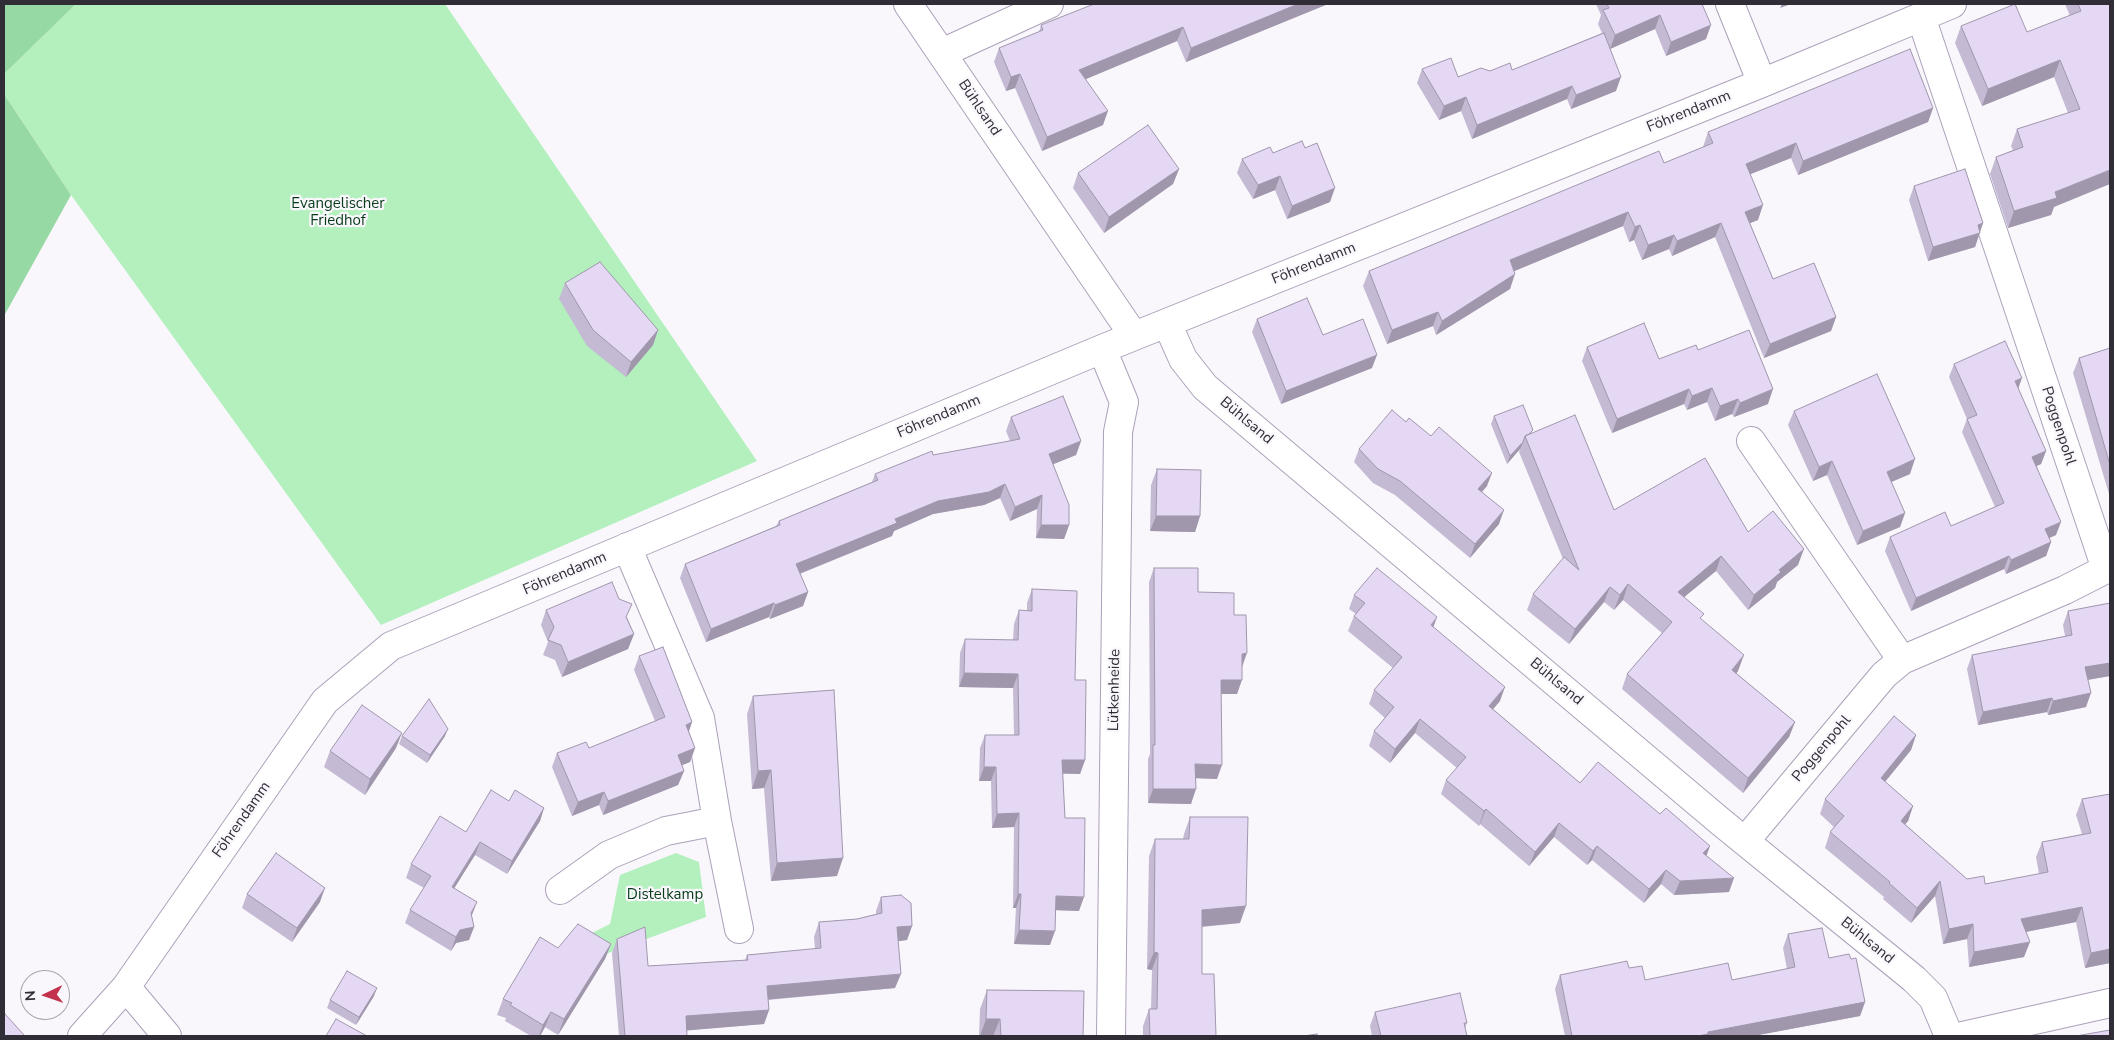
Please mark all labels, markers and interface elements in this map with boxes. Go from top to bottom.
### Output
street label: Bühlsand [954,76,1004,140]
street label: Föhrendamm [1644,87,1734,137]
park label: Evangelischer Friedhof [291,195,385,230]
street label: Föhrendamm [1269,239,1359,289]
street label: Poggenpohl [2037,384,2079,468]
street label: Föhrendamm [895,391,983,443]
street label: Bühlsand [1216,394,1276,448]
street label: Föhrendamm [521,548,609,600]
street label: Lütkenheide [1105,649,1125,731]
street label: Bühlsand [1526,655,1586,709]
street label: Poggenpohl [1789,712,1855,786]
street label: Föhrendamm [209,778,275,862]
park label: Distelkamp [627,886,703,904]
street label: Bühlsand [1837,914,1897,968]
north arrow [20,970,70,1020]
text: N [21,990,40,1001]

